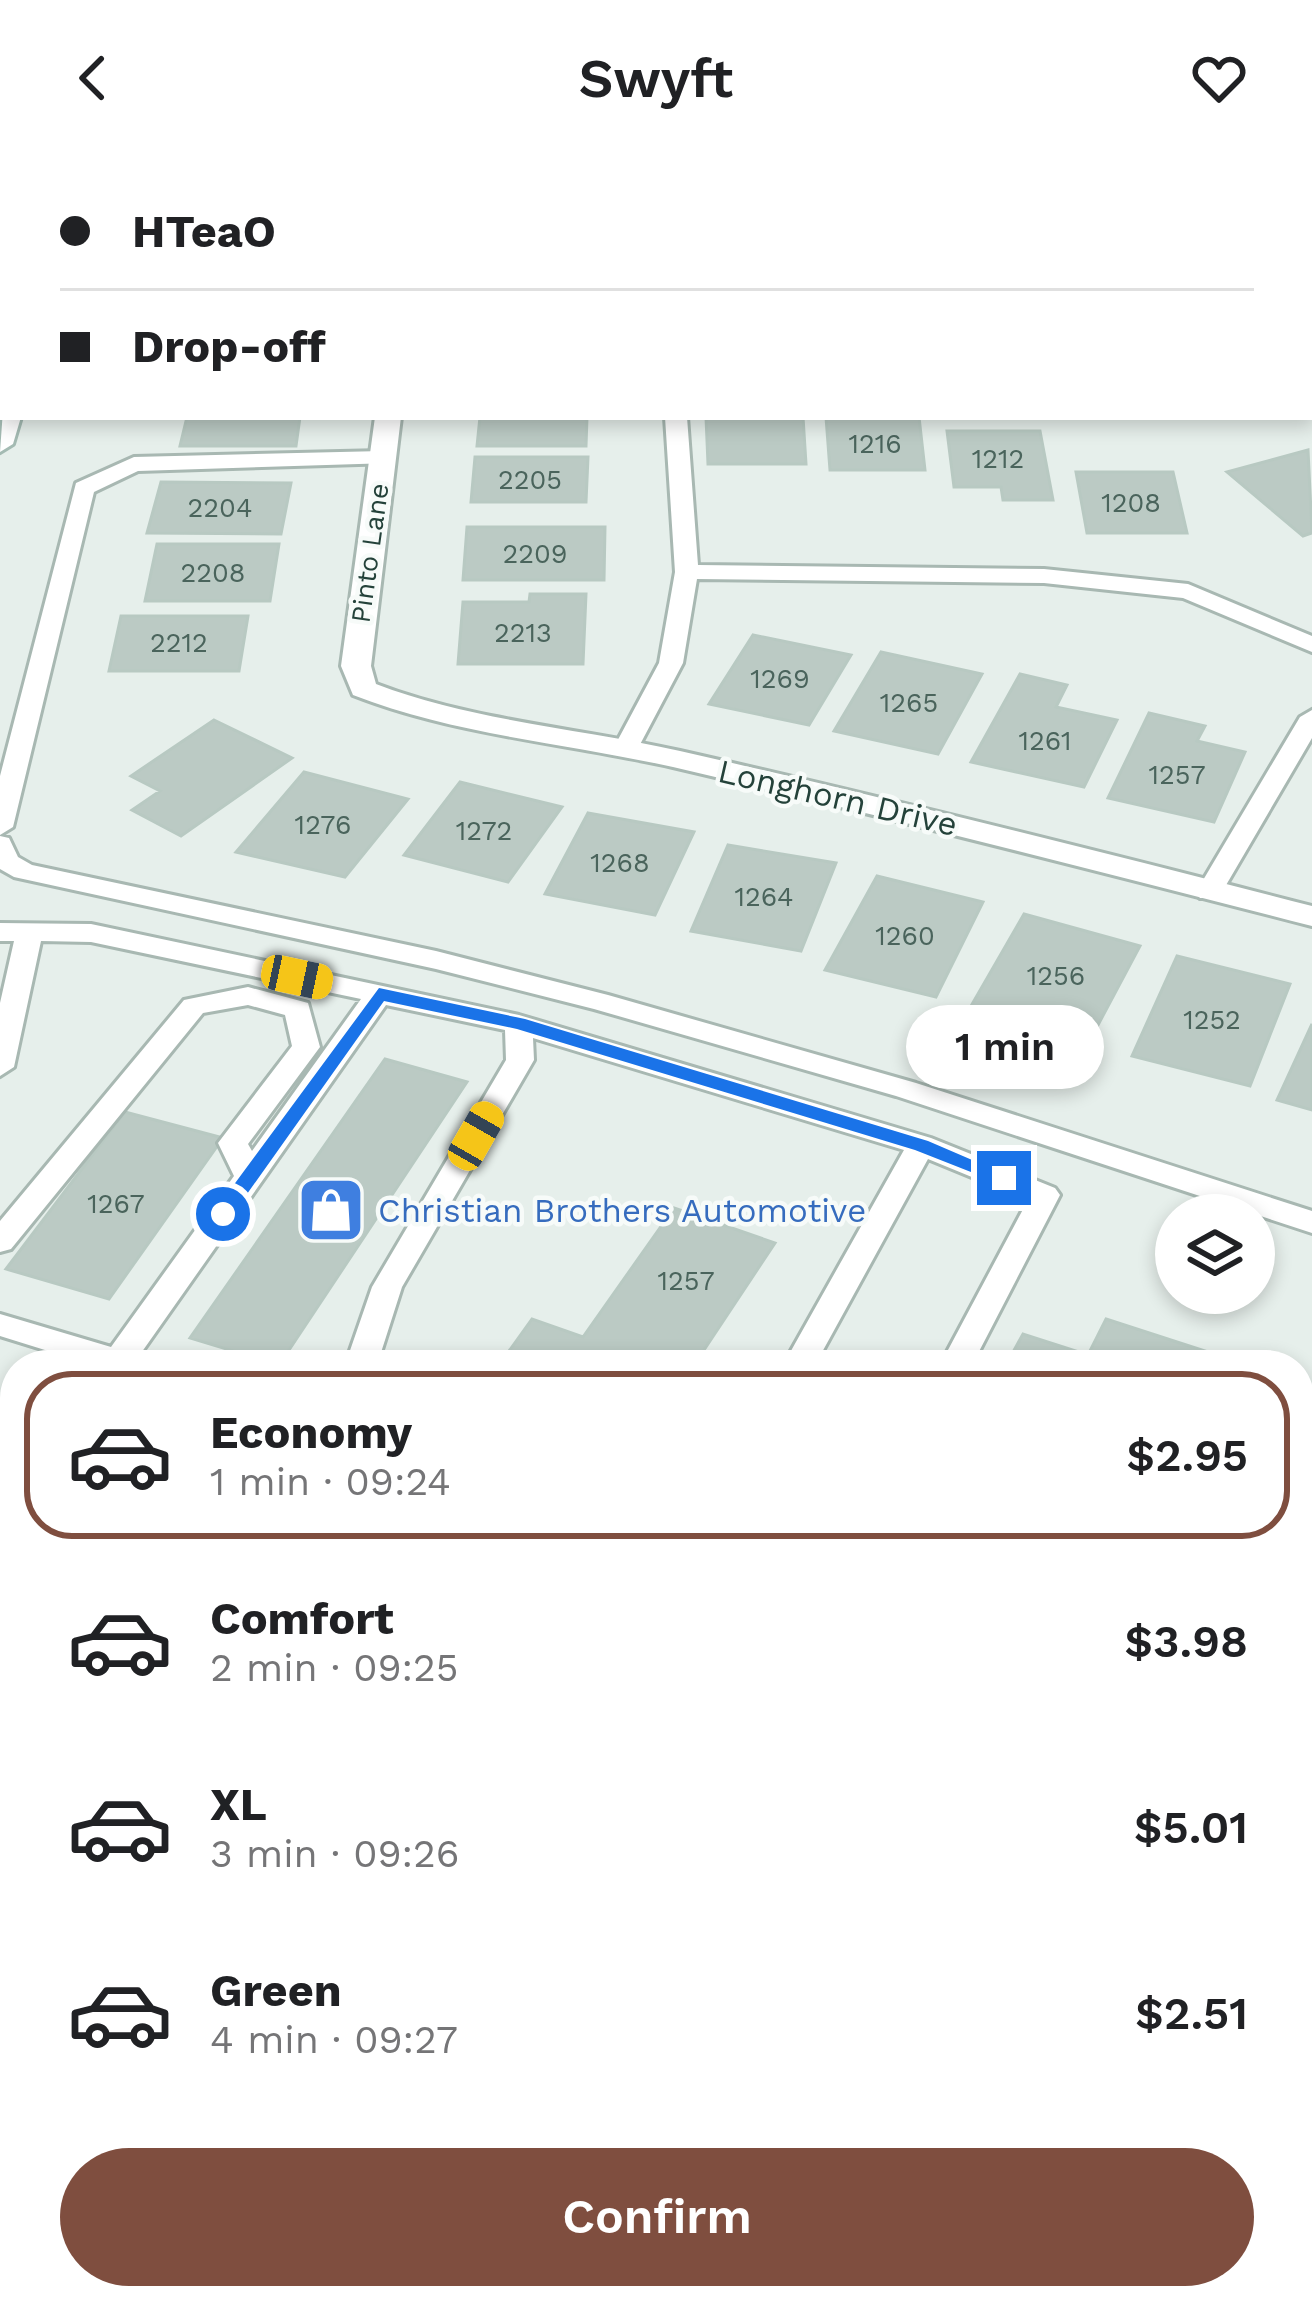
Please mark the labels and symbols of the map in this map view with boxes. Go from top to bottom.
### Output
house number: 1216 [848,428,902,460]
house number: 1212 [972,443,1024,475]
house number: 2205 [498,464,562,496]
street label: Pinto Lane [344,481,396,625]
house number: 1208 [1101,487,1161,519]
house number: 2204 [188,492,252,524]
house number: 2209 [503,538,567,570]
house number: 2208 [181,557,245,589]
house number: 2213 [494,617,552,649]
house number: 2212 [150,627,208,659]
house number: 1269 [750,663,810,695]
house number: 1265 [880,687,938,719]
house number: 1261 [1018,725,1072,757]
street label: Longhorn Drive [714,751,961,844]
house number: 1257 [1148,759,1206,791]
house number: 1276 [295,809,351,841]
house number: 1272 [456,815,512,847]
house number: 1268 [590,847,650,879]
house number: 1264 [734,881,794,913]
house number: 1260 [875,920,935,952]
car [258,952,336,1002]
house number: 1256 [1027,960,1085,992]
callout: 1 min [905,1004,1103,1088]
house number: 1252 [1183,1004,1241,1036]
car [442,1096,510,1176]
route end [977,1151,1031,1205]
shop icon: Christian Brothers Automotive [296,1175,366,1245]
route start [196,1187,250,1241]
house number: 1267 [87,1188,145,1220]
place label: Christian Brothers Automotive [378,1191,866,1230]
house number: 1257 [657,1265,715,1297]

